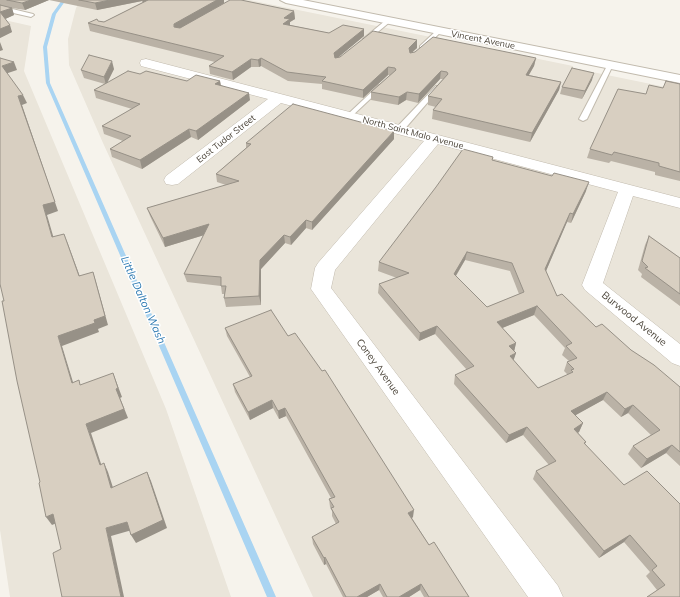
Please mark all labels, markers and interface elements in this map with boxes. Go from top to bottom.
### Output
street label: Vincent Avenue [450,28,516,52]
street label: East Tudor Street [194,113,258,165]
street label: North Saint Malo Avenue [361,114,465,152]
water label: Little Dalton Wash [118,254,168,346]
street label: Burwood Avenue [599,289,669,349]
street label: Coney Avenue [354,337,402,397]

